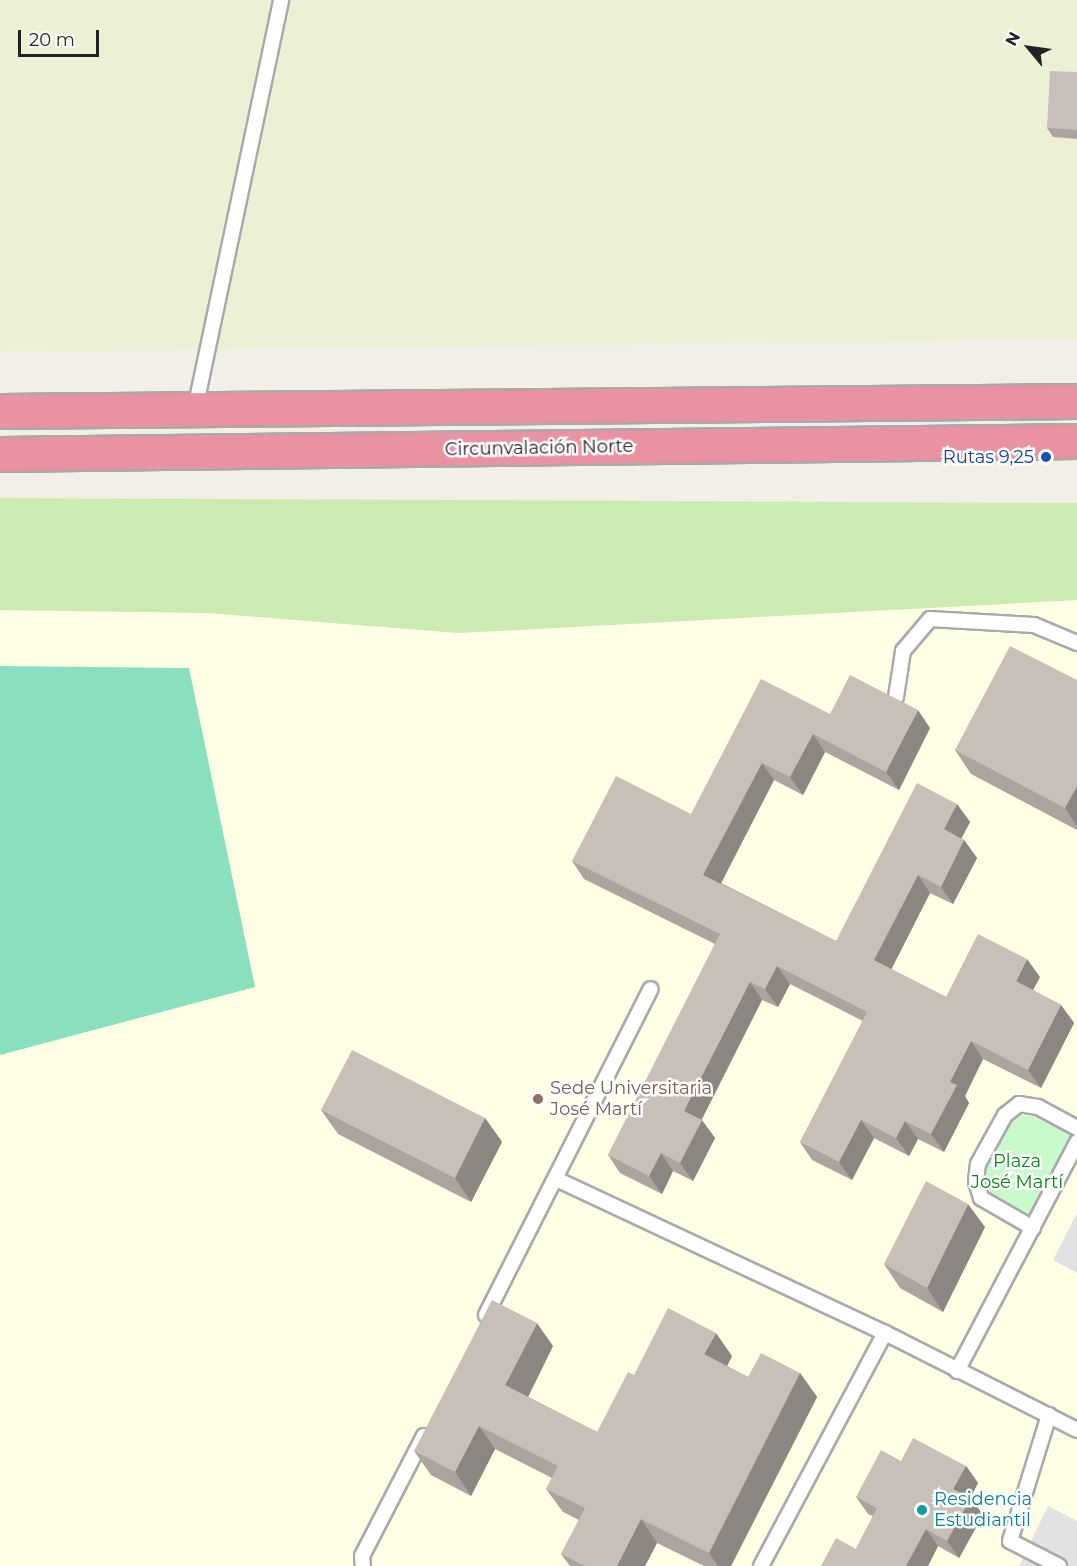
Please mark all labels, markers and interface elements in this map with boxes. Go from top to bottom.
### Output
scale bar [21,18,102,56]
north arrow [999,18,1059,78]
text: 20 m [29,29,75,51]
text: N [1001,29,1024,49]
street label: Circunvalación Norte [445,436,633,460]
place label: Rutas 9,25 [943,446,1034,468]
marker: Rutas 9,25 [1039,450,1053,464]
place label: Sede Universitaria José Martí [550,1078,712,1120]
marker: Sede Universitaria José Martí [531,1092,545,1106]
park label: Plaza José Martí [971,1151,1063,1194]
place label: Residencia Estudiantil [934,1489,1032,1532]
marker: Residencia Estudiantil [915,1503,929,1517]

